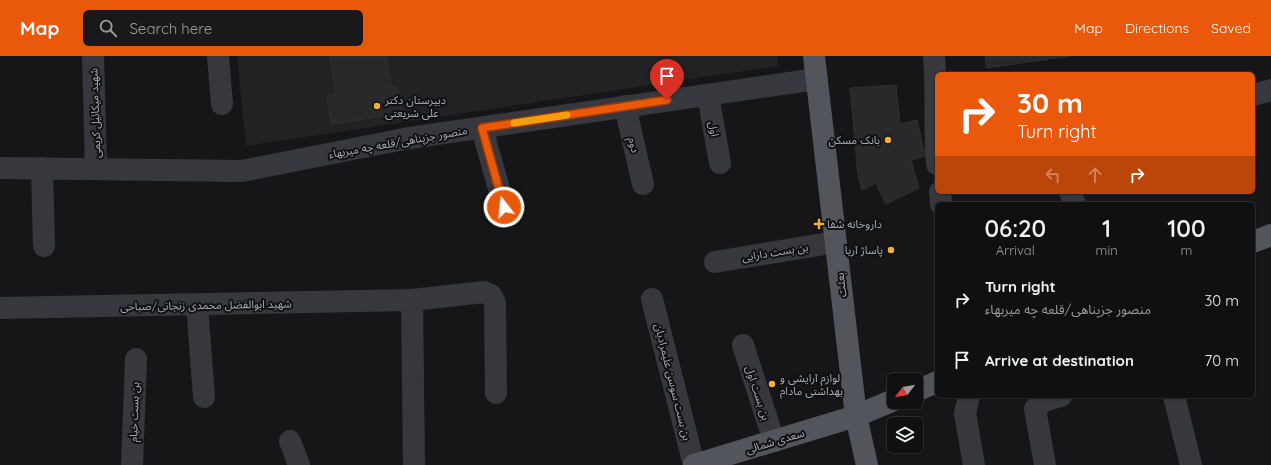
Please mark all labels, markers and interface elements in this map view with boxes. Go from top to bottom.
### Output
search box [83,10,363,46]
text: Map [20,16,59,40]
icon: search [97,17,119,39]
text: Search here [129,19,212,38]
text: Map [1074,19,1103,37]
text: Directions [1125,19,1189,37]
text: Saved [1211,19,1251,37]
pin [650,59,684,100]
icon: arrive [656,65,678,87]
street label: شهید میکائیل کریمی [86,67,104,158]
text: 30 m [1017,85,1083,120]
icon: right [951,88,1003,140]
place label: دبیرستان دکتر علی شریعتی [384,93,446,120]
marker: دبیرستان دکتر علی شریعتی [372,101,382,111]
street label: اول [706,120,722,138]
text: Turn right [1017,120,1097,143]
street label: منصور جزپناهی/قلعه چه میربهاء [328,123,469,162]
place label: بانک مسکن [828,133,880,147]
marker: بانک مسکن [883,135,893,145]
street label: دوم [624,136,643,154]
icon: left [1042,164,1064,186]
icon: ahead [1084,164,1106,186]
icon: right [1126,164,1148,186]
position arrow [483,186,525,228]
text: 06:20 [984,213,1046,243]
text: 1 [1102,213,1111,243]
text: 100 [1167,213,1206,243]
place label: داروخانه شفا [827,217,882,231]
marker: داروخانه شفا [814,219,824,229]
street label: بن بست دارایی [741,240,809,264]
text: Arrival [996,242,1035,258]
text: min [1096,242,1118,258]
text: m [1180,242,1192,258]
place label: پاساژ آریا [845,243,883,258]
marker: پاساژ آریا [886,245,896,255]
street label: بعثت [833,272,849,298]
text: Turn right [985,277,1056,296]
icon: right [951,289,973,311]
text: 30 m [1204,291,1239,310]
street label: شهید ابوالفضل محمدی زنجانی/صباحی [120,296,292,314]
text: منصور جزپناهی/قلعه چه میربهاء [985,301,1151,317]
street label: بن بست سوسن علیمرادیان [652,322,694,442]
icon: arrive [951,349,973,371]
text: Arrive at destination [985,351,1134,370]
text: 70 m [1205,351,1239,370]
street label: بن بست اول [743,364,773,422]
place label: لوازم آرایشی و بهداشتی مادام [780,371,843,399]
north arrow [887,373,923,409]
map controls [887,373,923,453]
marker: لوازم آرایشی و بهداشتی مادام [767,379,777,389]
street label: بن بست خیام [126,382,143,442]
button: layers [887,417,923,453]
street label: سعدی شمالی [744,425,806,457]

